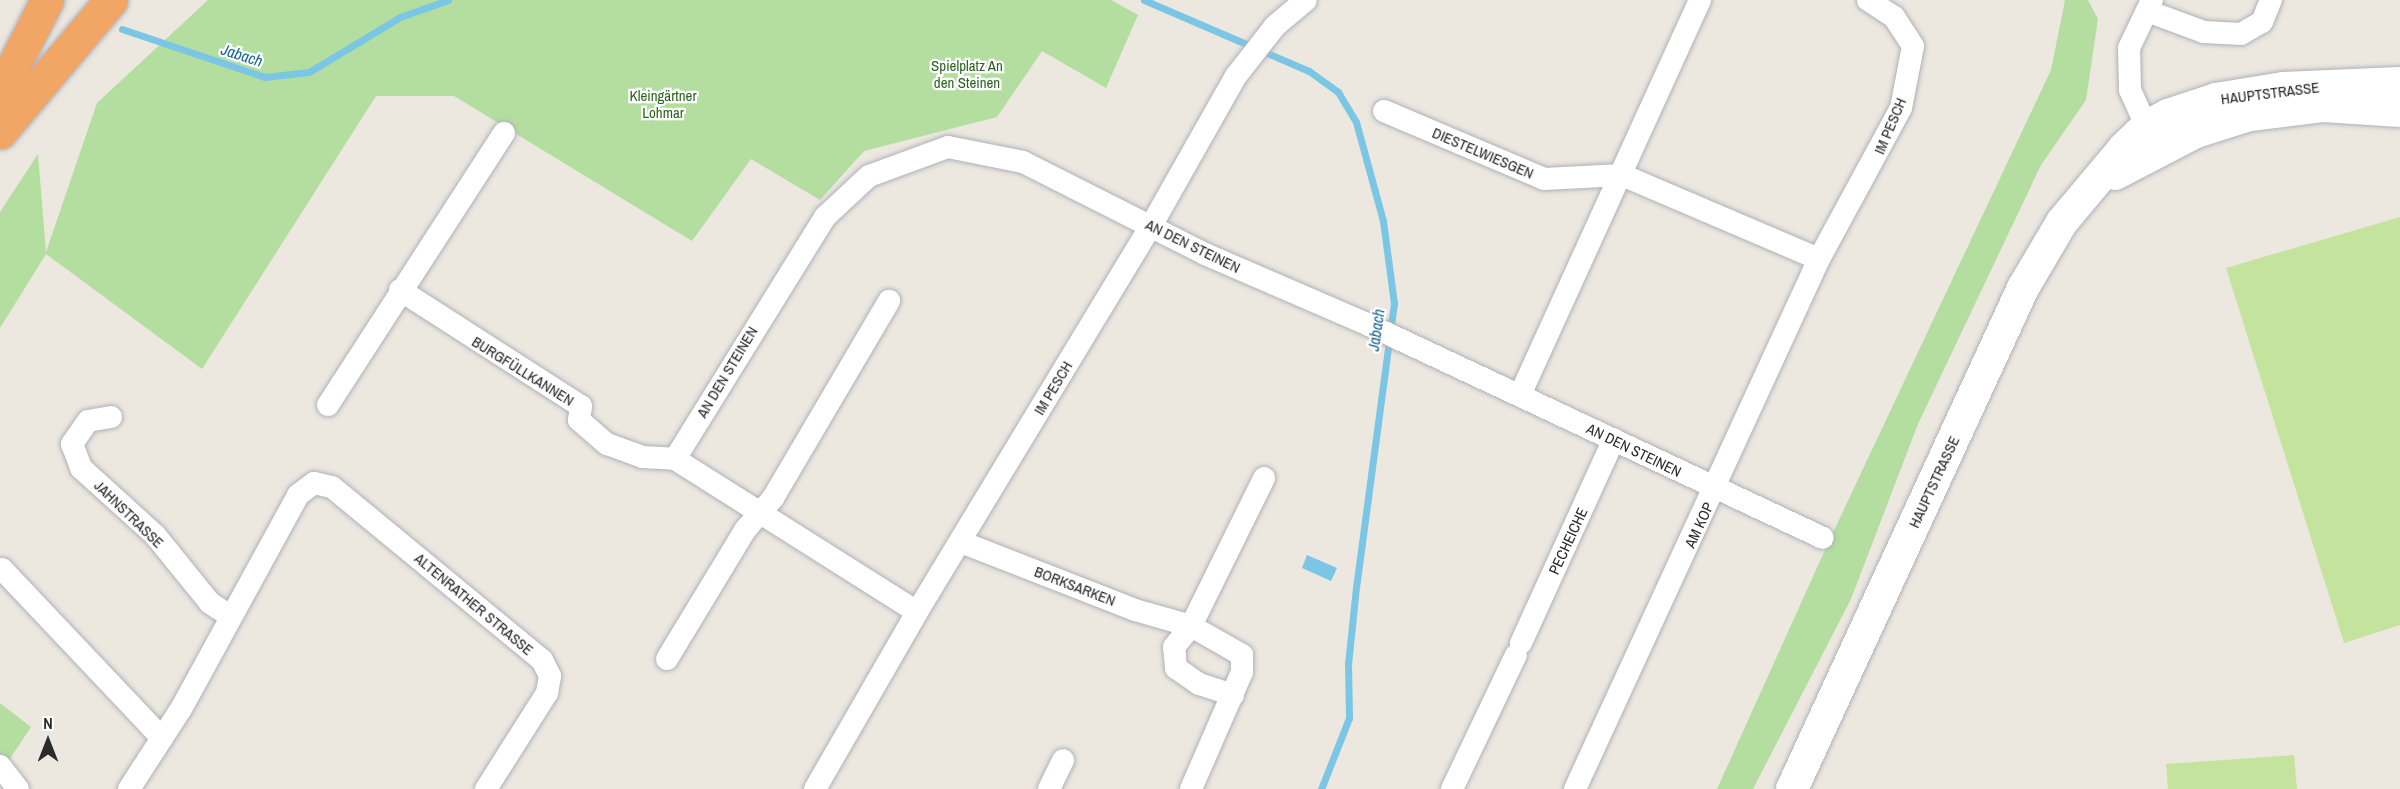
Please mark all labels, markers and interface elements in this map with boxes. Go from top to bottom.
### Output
water label: Jabach [219,39,265,71]
park label: Spielplatz An den Steinen [931,56,1003,91]
street label: HAUPTSTRASSE [2220,78,2320,108]
park label: Kleingärtner Lohmar [629,86,697,121]
street label: IM PESCH [1870,95,1910,157]
street label: DIESTELWIESGEN [1430,124,1536,182]
street label: AN DEN STEINEN [1143,215,1243,277]
water label: Jabach [1364,308,1388,352]
street label: AN DEN STEINEN [693,323,761,421]
street label: BURGFÜLLKANNEN [469,332,577,410]
street label: IM PESCH [1030,358,1076,418]
street label: AN DEN STEINEN [1584,419,1684,481]
street label: HAUPTSTRASSE [1905,433,1963,531]
street label: JAHNSTRASSE [91,476,167,552]
street label: AM KOP [1681,500,1717,550]
street label: PECHEICHE [1545,505,1591,577]
street label: ALTENRATHER STRASSE [411,549,537,659]
street label: BORKSARKEN [1032,562,1118,610]
north arrow [18,711,78,771]
text: N [43,712,53,734]

